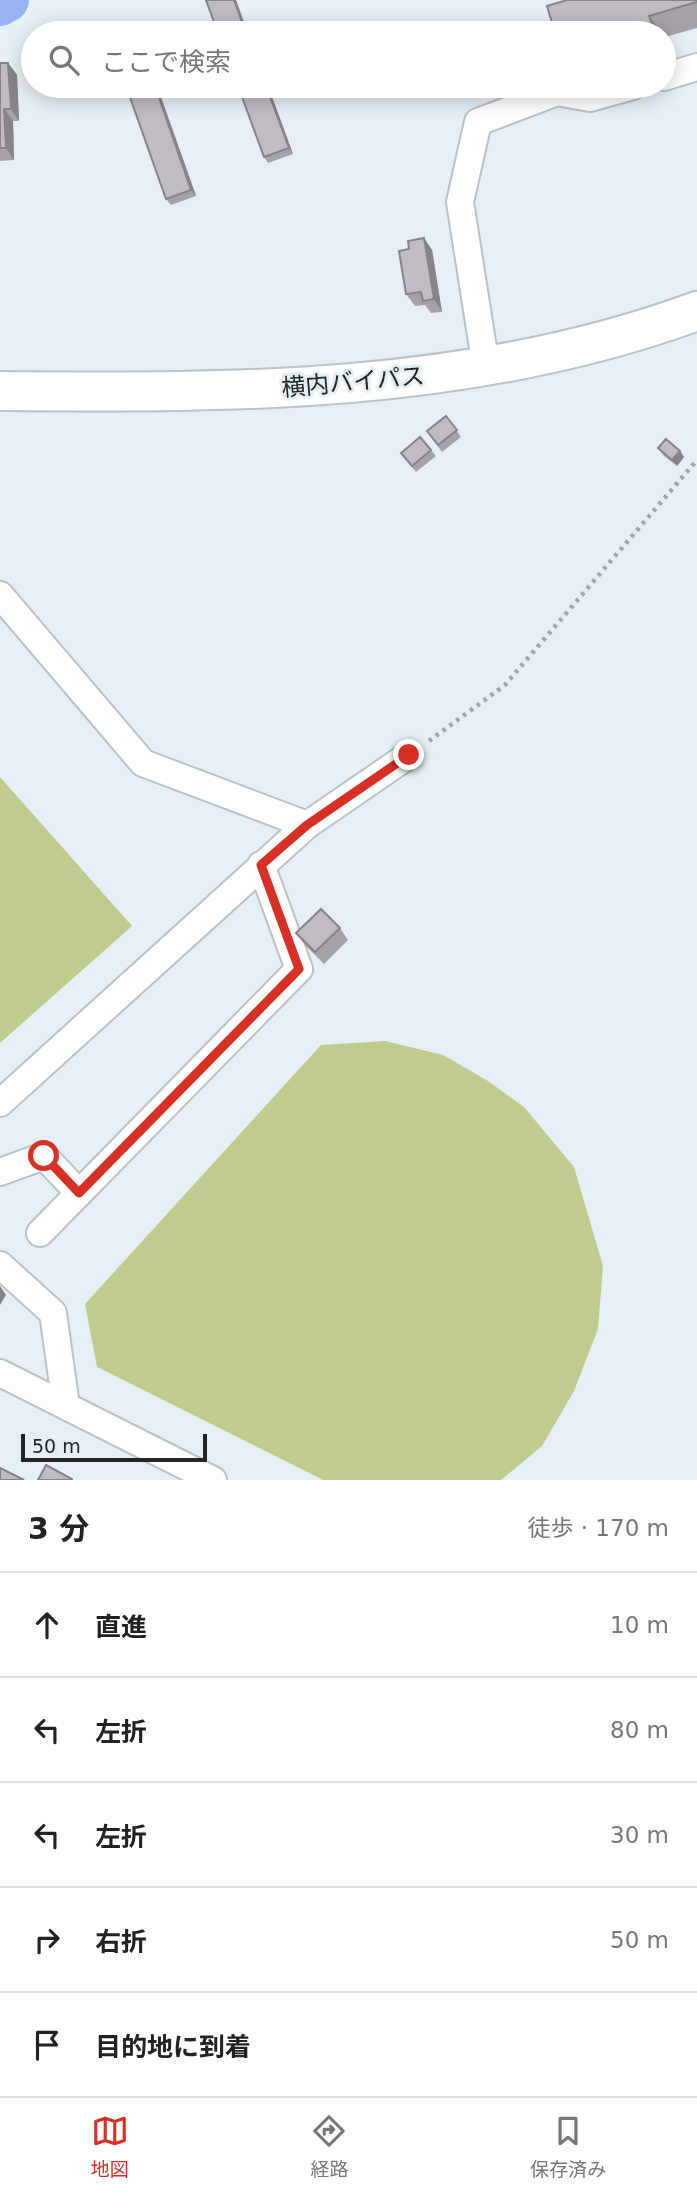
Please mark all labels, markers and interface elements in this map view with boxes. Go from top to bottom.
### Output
search box [21,21,676,98]
icon: search [45,41,83,79]
text: ここで検索 [101,47,231,77]
street label: 横内バイパス [280,362,426,402]
route end [393,739,424,770]
route start [28,1140,59,1171]
scale bar [21,1431,206,1463]
text: 50 m [32,1435,81,1457]
text: 3 分 [28,1511,89,1546]
text: 徒歩 · 170 m [527,1515,669,1541]
icon: ahead [28,1606,66,1644]
text: 直進 [95,1612,147,1642]
text: 10 m [610,1612,669,1638]
icon: left [28,1711,66,1749]
text: 左折 [95,1717,147,1747]
text: 80 m [610,1717,669,1743]
icon: left [28,1816,66,1854]
text: 左折 [95,1822,147,1852]
text: 30 m [610,1822,669,1848]
icon: right [28,1921,66,1959]
text: 右折 [95,1927,147,1957]
text: 50 m [610,1927,669,1953]
icon: arrive [28,2026,66,2064]
text: 目的地に到着 [95,2032,251,2062]
tab: 地図 [91,2112,129,2181]
tab: 経路 [310,2112,348,2181]
tab: 保存済み [530,2112,606,2181]

